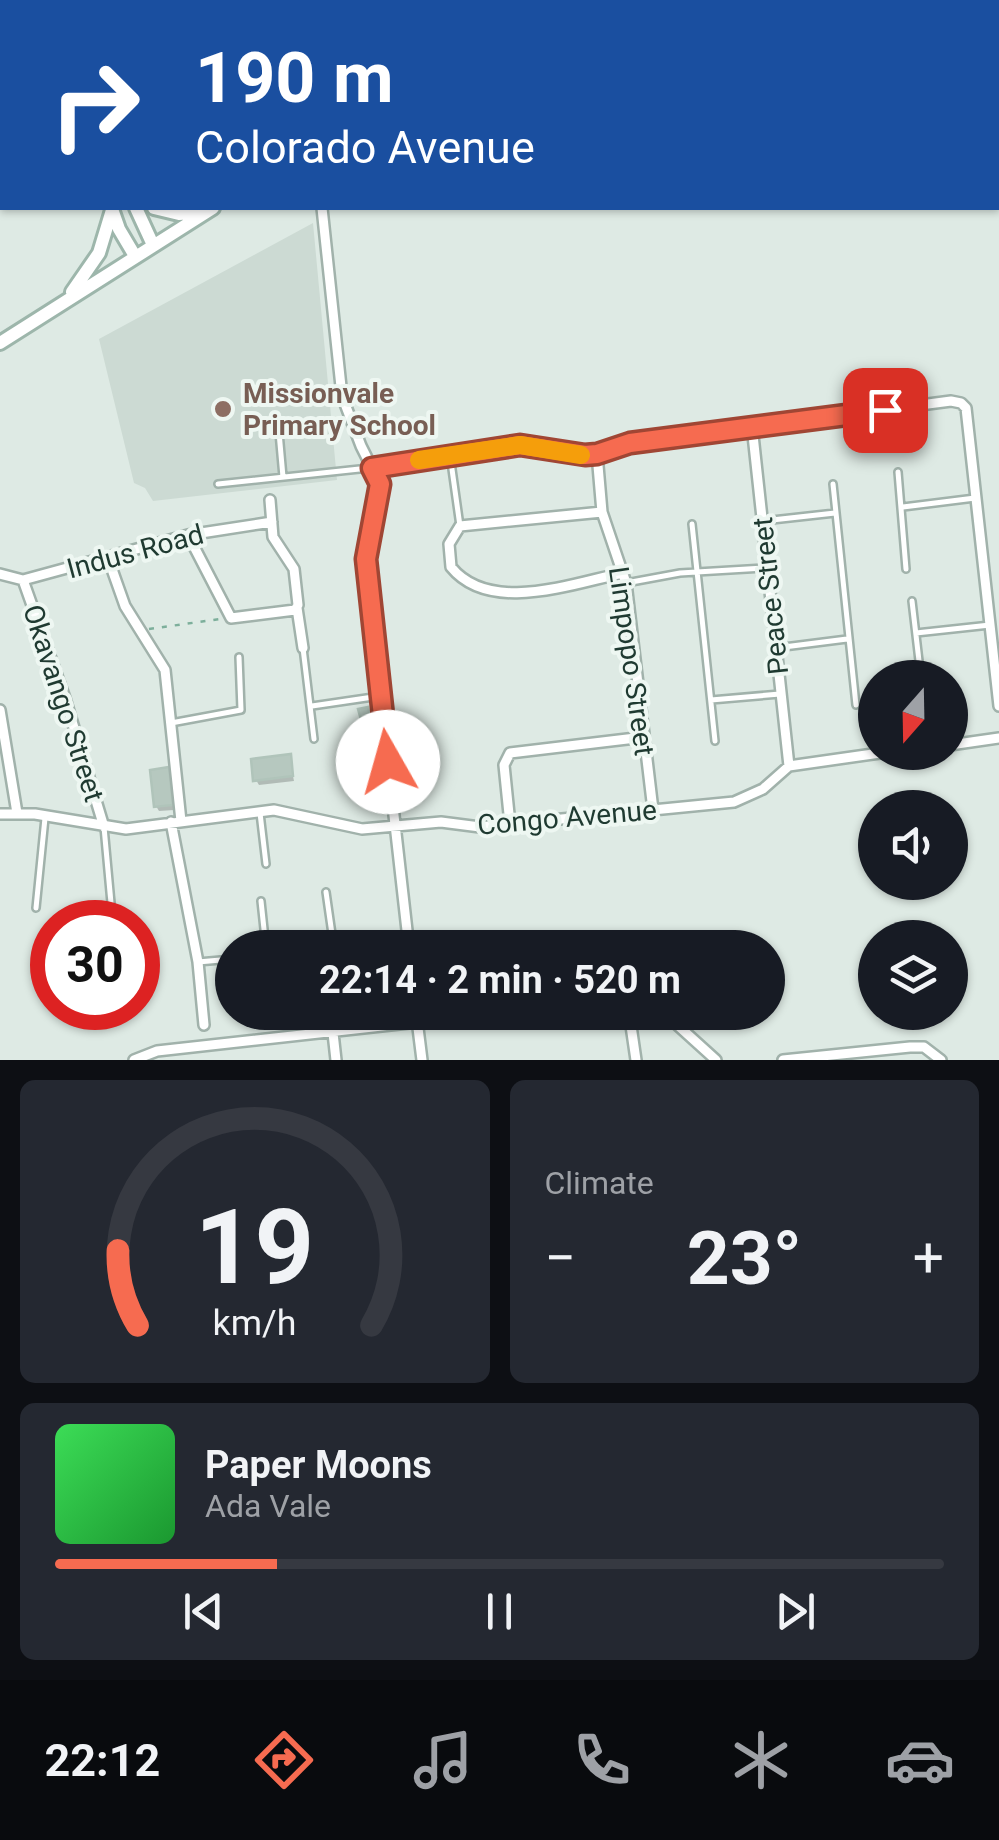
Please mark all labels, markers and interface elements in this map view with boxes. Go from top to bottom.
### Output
text: 190 m [195,37,394,119]
icon: right [30,40,160,170]
text: Colorado Avenue [195,121,535,174]
pin [843,368,928,453]
place label: Missionvale Primary School [243,377,436,442]
icon: arrive [858,383,913,438]
marker: Missionvale Primary School [212,398,234,420]
street label: Peace Street [746,516,795,676]
street label: Indus Road [63,517,207,586]
street label: Limpopo Street [602,564,661,758]
street label: Okavango Street [16,601,111,806]
north arrow [858,660,968,770]
map controls [858,660,968,1030]
position arrow [336,710,440,814]
button: sound [858,790,968,900]
street label: Congo Avenue [476,793,658,842]
speed limit sign: 30 [30,900,160,1030]
button: layers [858,920,968,1030]
text: 22:14 · 2 min · 520 m [319,958,681,1002]
text: Climate [545,1164,654,1202]
text: 19 [195,1187,314,1308]
text: 23° [687,1214,802,1302]
text: − [545,1226,576,1290]
text: + [913,1226,944,1290]
text: km/h [213,1302,297,1344]
text: Paper Moons [205,1443,432,1487]
text: Ada Vale [205,1487,331,1525]
icon: previous [176,1584,231,1639]
icon: pause [472,1584,527,1639]
icon: next [768,1584,823,1639]
icon: directions [249,1725,319,1795]
icon: music [408,1725,478,1795]
icon: phone [567,1725,637,1795]
icon: climate [726,1725,796,1795]
icon: car [885,1725,955,1795]
text: 22:12 [44,1734,160,1787]

